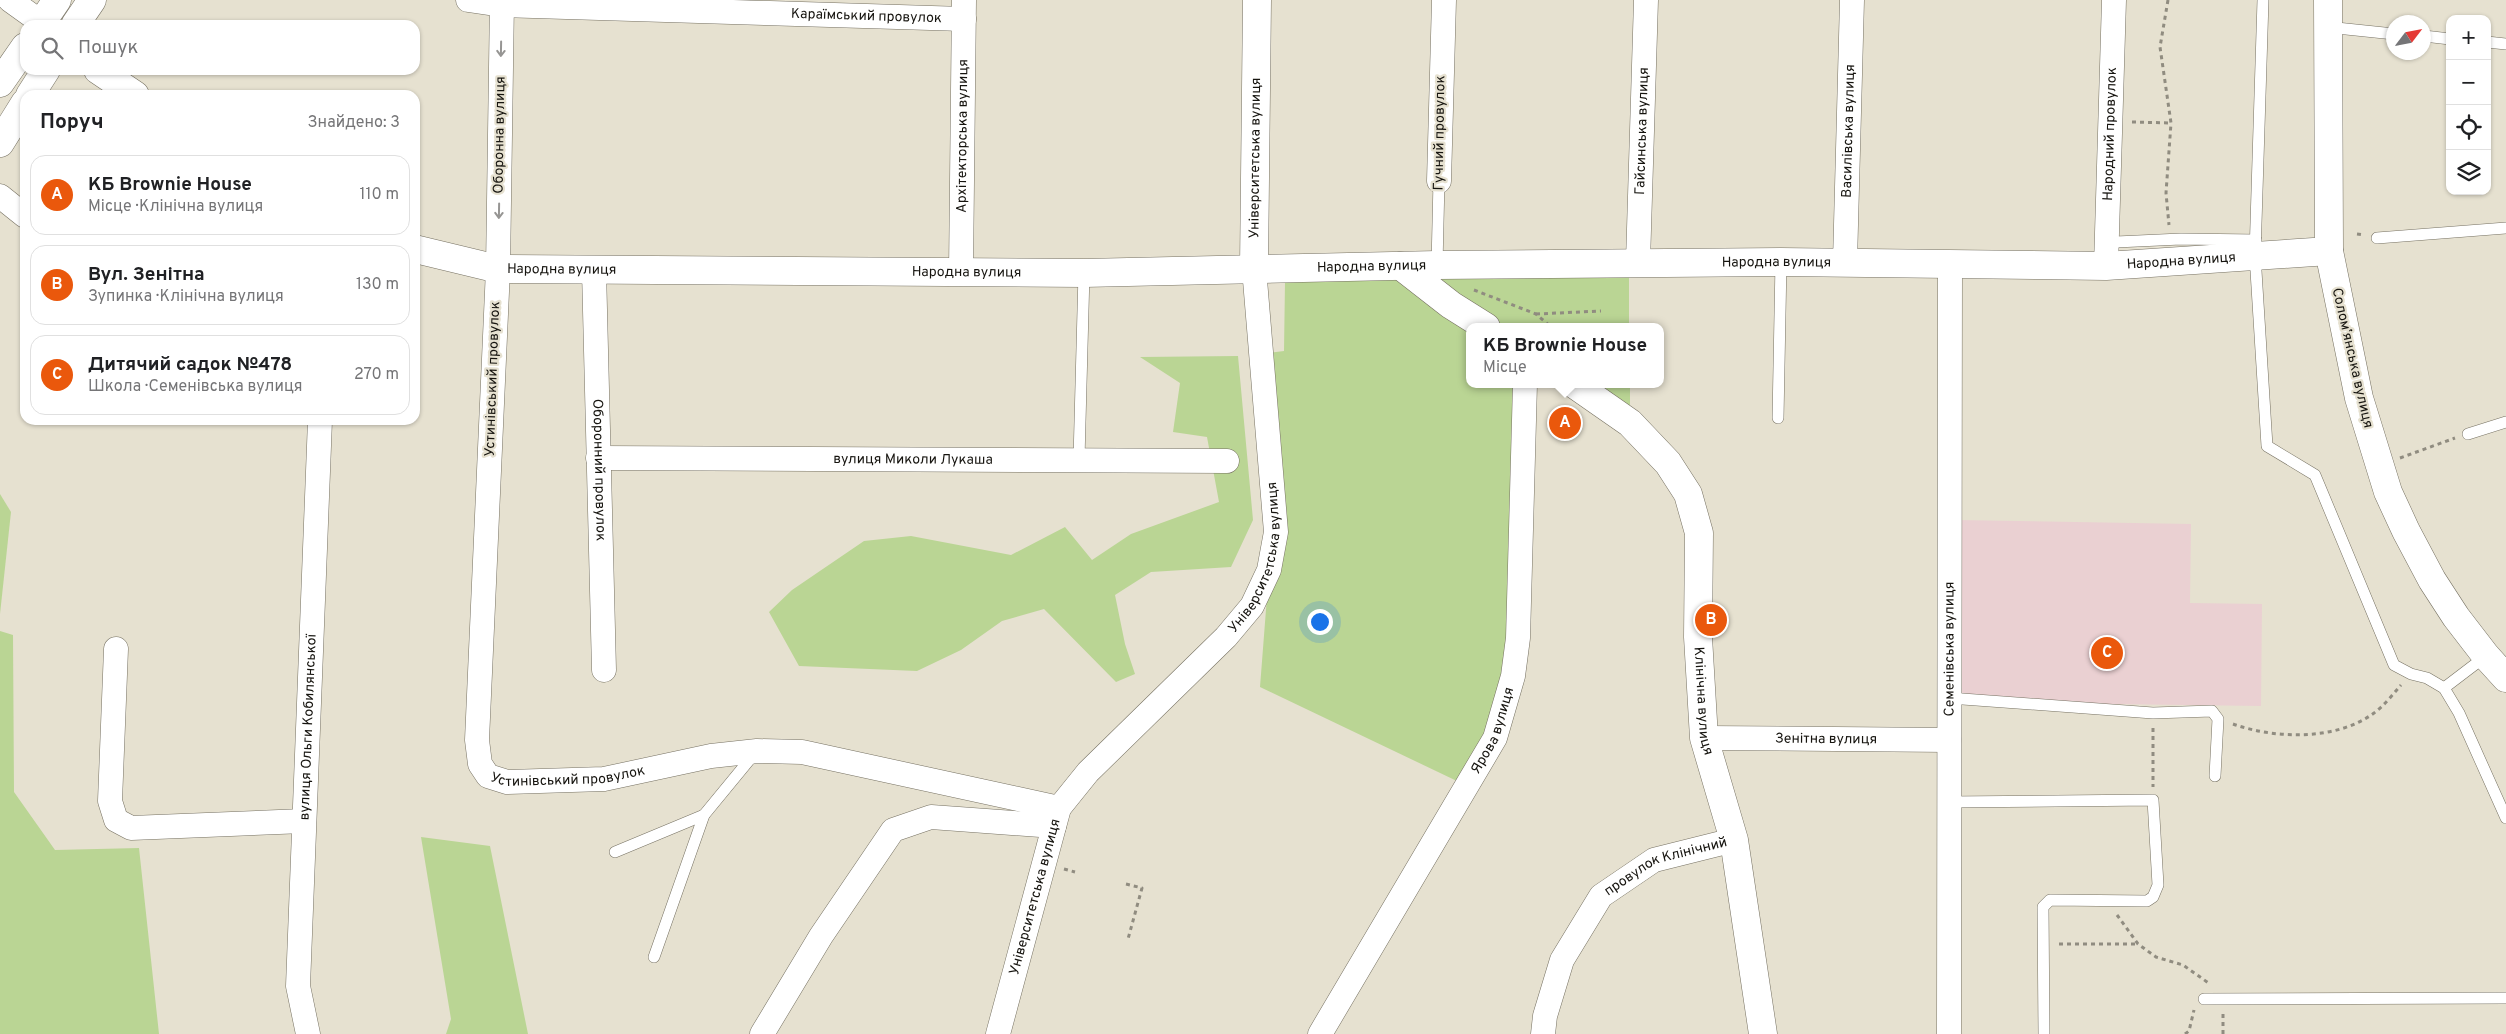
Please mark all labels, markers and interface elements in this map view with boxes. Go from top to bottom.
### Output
street label: Караїмський провулок [791,5,942,27]
north arrow [2386,15,2431,60]
map controls [2446,15,2491,195]
button: + [2446,15,2491,60]
search box [20,20,420,75]
icon: search [38,34,66,62]
text: Пошук [78,36,138,60]
one-way arrow [496,40,506,56]
street label: Архітекторська вулиця [953,59,972,213]
button: − [2446,60,2491,105]
street label: Василівська вулиця [1838,64,1859,198]
street label: Гайсинська вулиця [1632,67,1652,195]
street label: Народний провулок [2099,67,2120,201]
street label: Гучний провулок [1430,75,1450,191]
street label: Оборонна вулиця [490,76,510,194]
street label: Університетська вулиця [1246,77,1265,239]
button: locate [2446,105,2491,150]
text: Поруч [40,109,104,136]
text: Знайдено: 3 [308,113,400,133]
button: layers [2446,150,2491,195]
text: КБ Brownie House [88,173,252,197]
text: A [51,185,63,205]
text: 110 m [359,185,399,205]
text: Місце · Клінічна вулиця [88,197,263,217]
one-way arrow [494,202,504,219]
street label: Народна вулиця [2126,249,2236,273]
street label: Народна вулиця [1722,253,1831,271]
street label: Народна вулиця [1317,257,1426,276]
street label: Народна вулиця [507,261,616,278]
text: Вул. Зенітна [88,263,205,287]
street label: Народна вулиця [912,263,1021,281]
text: B [51,275,63,295]
text: 130 m [356,275,399,295]
street label: Соломʼянська вулиця [2328,286,2376,430]
text: Зупинка · Клінічна вулиця [88,287,284,307]
street label: Устинівський провулок [482,301,504,457]
popup [1466,323,1664,388]
text: КБ Brownie House [1483,334,1647,358]
text: Дитячий садок №478 [88,353,292,377]
text: Місце [1483,358,1527,378]
text: C [52,365,62,385]
text: 270 m [354,365,399,385]
text: Школа · Семенівська вулиця [88,377,303,397]
street label: Оборонний провулок [589,399,609,541]
pin: A [1549,404,1581,442]
street label: вулиця Миколи Лукаша [833,451,993,468]
street label: Університетська вулиця [1225,481,1285,636]
street label: Семенівська вулиця [1941,582,1958,716]
pin: B [1695,601,1727,639]
your location [1307,609,1333,635]
street label: вулиця Ольги Кобилянської [296,633,320,821]
pin: C [2091,634,2123,672]
street label: Клінічна вулиця [1690,646,1717,757]
street label: Ярова вулиця [1467,685,1518,777]
street label: Зенітна вулиця [1775,730,1877,748]
street label: Устинівський провулок [488,762,646,791]
street label: Університетська вулиця [1006,817,1064,977]
street label: провулок Клінічний [1601,834,1729,900]

